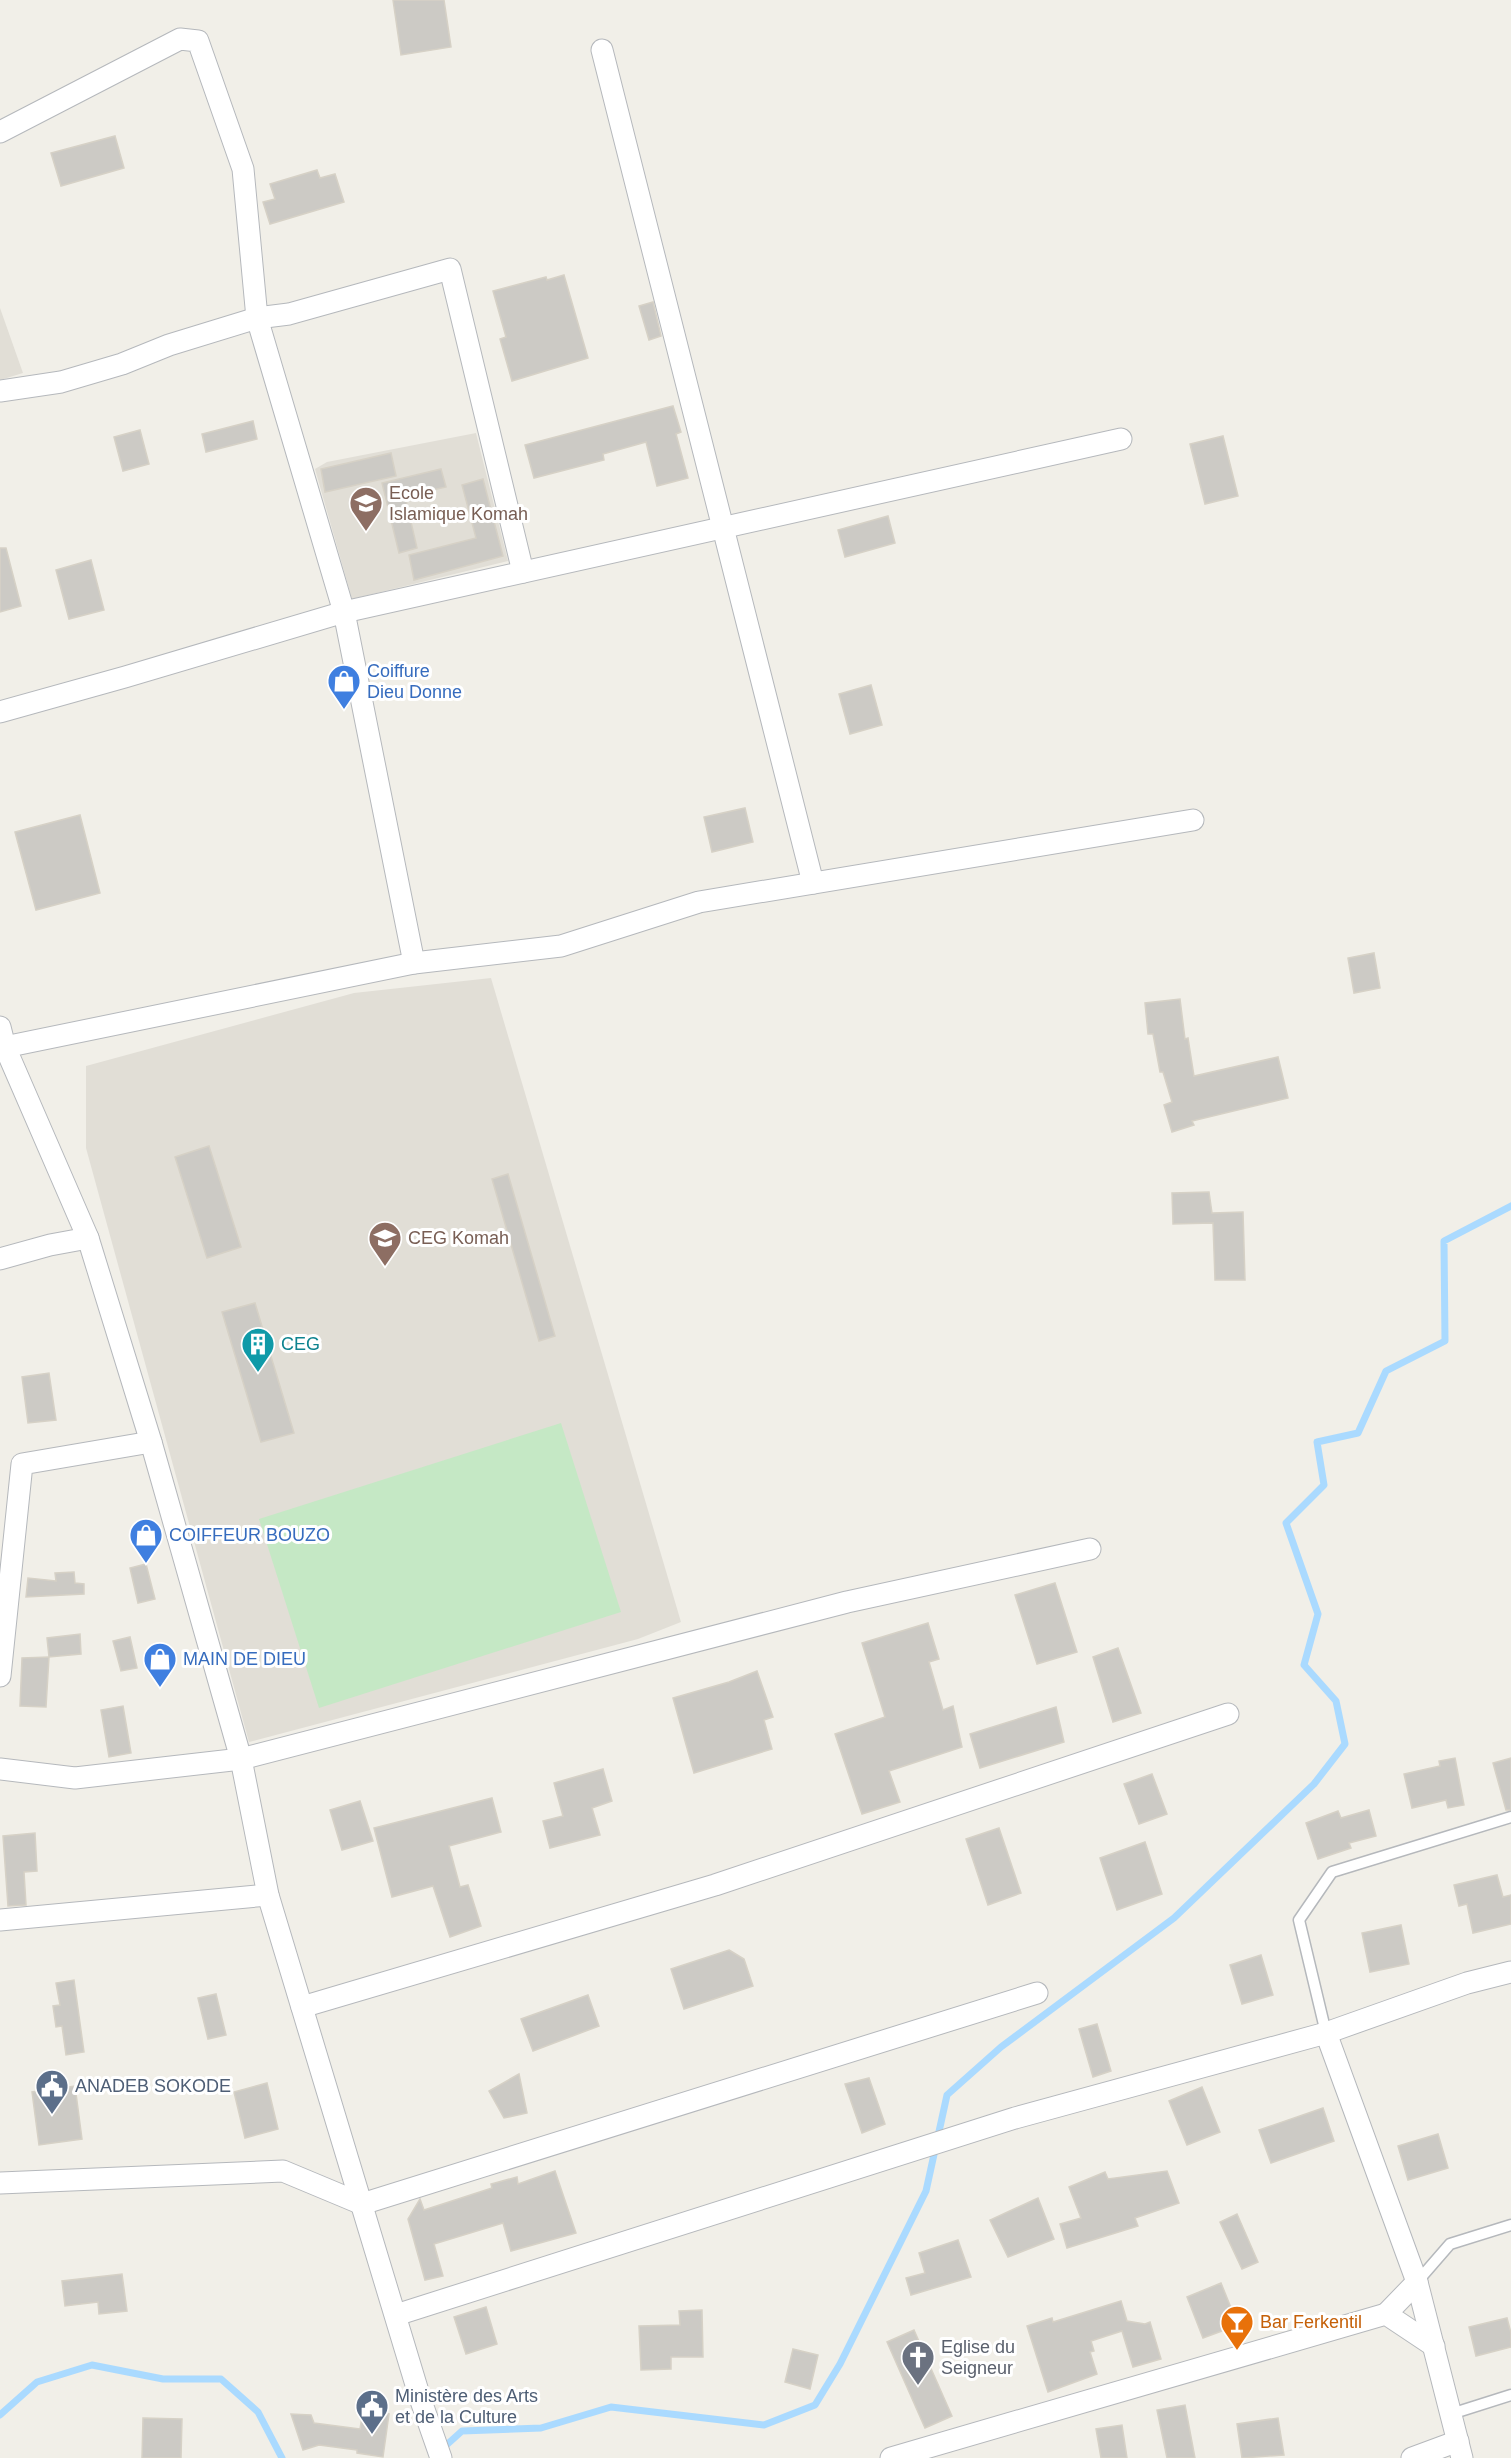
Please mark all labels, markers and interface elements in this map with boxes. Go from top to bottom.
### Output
place label: Ecole Islamique Komah [389,483,528,524]
school or university icon: Ecole Islamique Komah [348,485,384,532]
place label: Coiffure Dieu Donne [367,661,462,702]
shop icon: Coiffure Dieu Donne [326,663,362,710]
school or university icon: CEG Komah [367,1220,403,1267]
place label: CEG Komah [408,1228,509,1248]
building icon: CEG [240,1326,276,1373]
place label: CEG [281,1334,320,1354]
shop icon: COIFFEUR BOUZO [128,1517,164,1564]
place label: COIFFEUR BOUZO [169,1525,330,1545]
shop icon: MAIN DE DIEU [142,1641,178,1688]
place label: MAIN DE DIEU [183,1649,306,1669]
public building icon: ANADEB SOKODE [34,2068,70,2115]
place label: ANADEB SOKODE [75,2076,231,2096]
bar icon: Bar Ferkentil [1219,2304,1255,2351]
place label: Bar Ferkentil [1260,2312,1362,2332]
place label: Eglise du Seigneur [941,2337,1015,2378]
church icon: Eglise du Seigneur [900,2339,936,2386]
place label: Ministère des Arts et de la Culture [395,2386,538,2427]
public building icon: Ministère des Arts et de la Culture [354,2388,390,2435]

